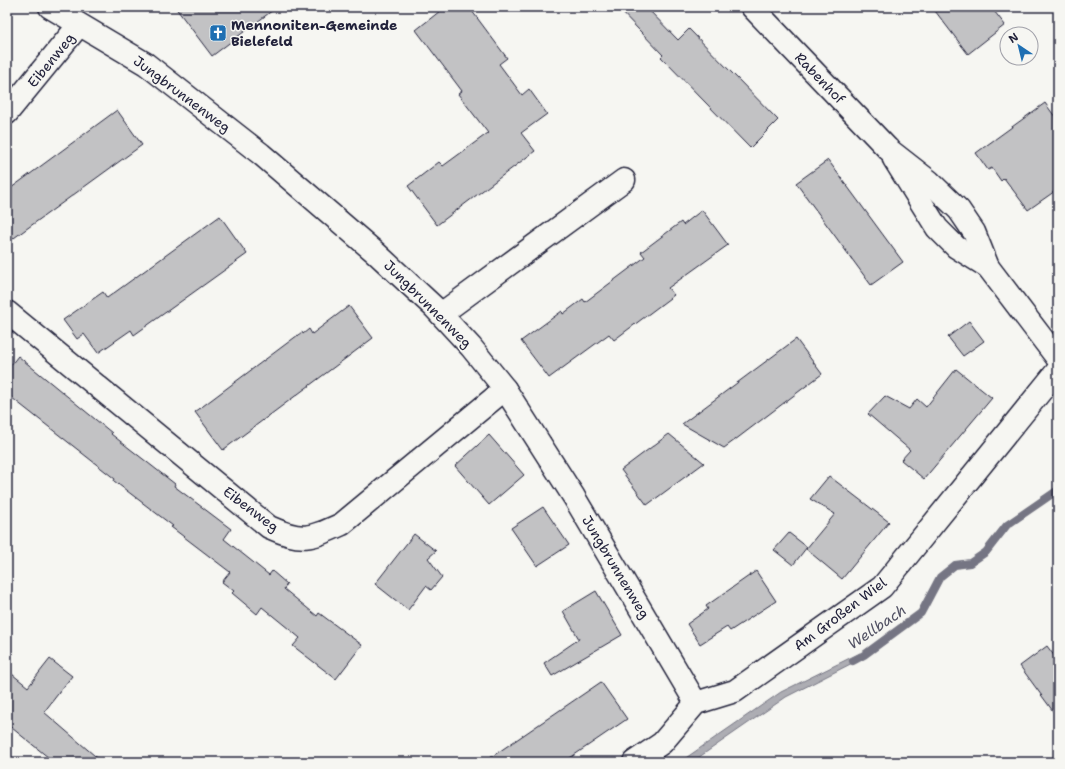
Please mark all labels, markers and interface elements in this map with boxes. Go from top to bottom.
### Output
place label: Mennoniten-Gemeinde Bielefeld [231,16,398,50]
church icon: Mennoniten-Gemeinde Bielefeld [208,23,228,43]
north arrow [999,26,1039,66]
street label: Eibenweg [23,29,79,91]
text: N [1006,29,1022,47]
street label: Rabenhof [791,49,850,108]
street label: Jungbrunnenweg [130,52,234,136]
street label: Jungbrunnenweg [380,256,476,352]
street label: Eibenweg [220,482,282,536]
street label: Jungbrunnenweg [578,512,654,622]
street label: Am Großen Wiel [790,573,891,655]
water label: Wellbach [844,600,910,654]

